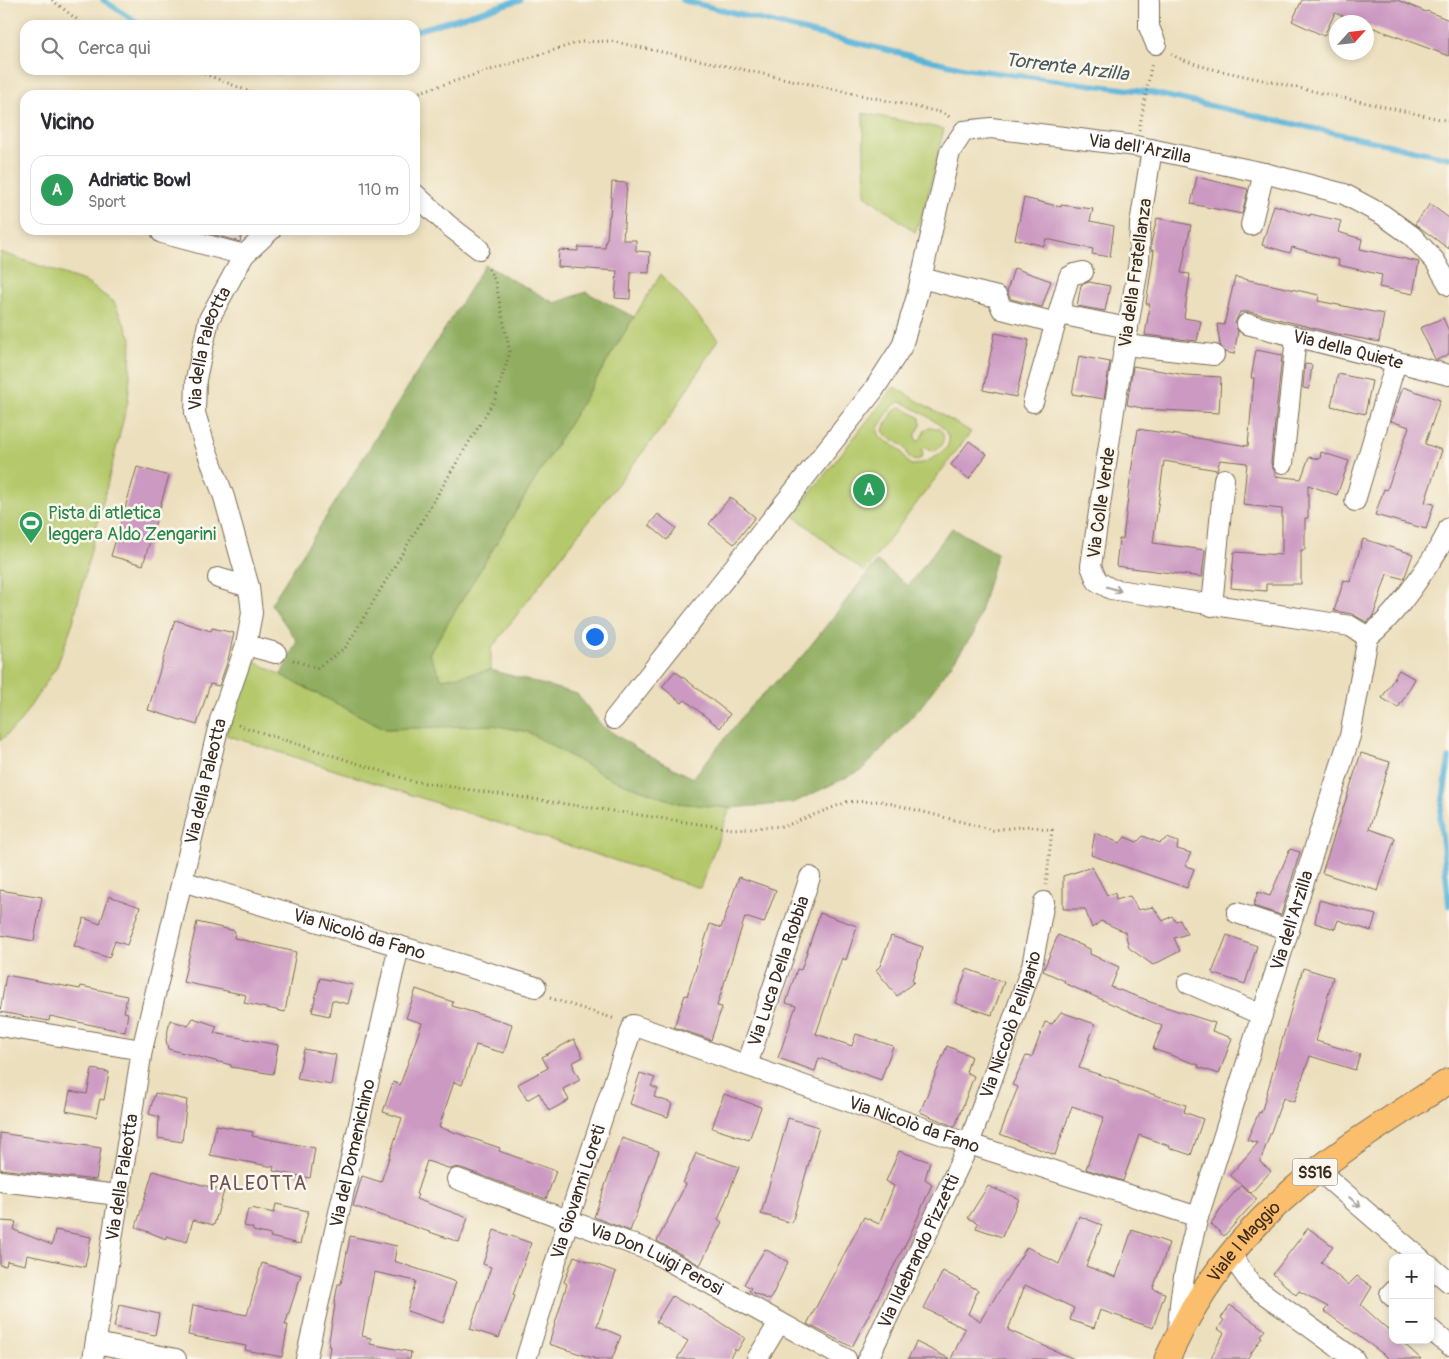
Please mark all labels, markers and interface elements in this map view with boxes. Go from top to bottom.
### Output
north arrow [1329,15,1374,60]
search box [20,20,420,75]
icon: search [38,34,66,62]
text: Cerca qui [78,36,150,60]
water label: Torrente Arzilla [1004,48,1131,87]
text: Vicino [40,109,94,136]
street label: Via dell'Arzilla [1087,129,1193,169]
text: Adriatic Bowl [88,168,191,192]
text: A [52,180,62,200]
text: 110 m [358,180,399,200]
text: Sport [88,192,126,212]
street label: Via della Fratellanza [1114,197,1157,349]
street label: Via della Paleotta [184,283,237,411]
street label: Via della Quiete [1290,325,1406,375]
street label: Via Colle Verde [1082,446,1121,560]
pin: A [853,471,885,509]
place label: Pista di atletica leggera Aldo Zengarini [48,502,216,546]
sports icon: Pista di atletica leggera Aldo Zengarini [18,510,44,544]
one-way arrow [1106,584,1122,594]
your location [582,624,608,650]
street label: Via della Paleotta [180,716,232,846]
street label: Via dell'Arzilla [1266,868,1319,974]
street label: Via Luca Della Robbia [743,893,815,1050]
street label: Via Nicolò da Fano [290,904,429,965]
street label: Via Niccolò Pellipario [975,949,1047,1102]
street label: Via del Domenichino [325,1076,381,1230]
street label: Via Nicolò da Fano [845,1091,983,1159]
street label: Via della Paleotta [101,1112,144,1243]
street label: Via Giovanni Loreti [546,1122,611,1262]
road number: SS16 [1292,1158,1338,1186]
district label: PALEOTTA [209,1171,307,1196]
street label: Via Ildebrando Pizzetti [873,1171,965,1332]
street label: Viale I Maggio [1203,1196,1286,1287]
one-way arrow [1348,1196,1361,1208]
street label: Via Don Luigi Perosi [586,1218,727,1301]
map controls [1389,1254,1434,1344]
button: + [1389,1254,1434,1299]
button: − [1389,1299,1434,1344]

